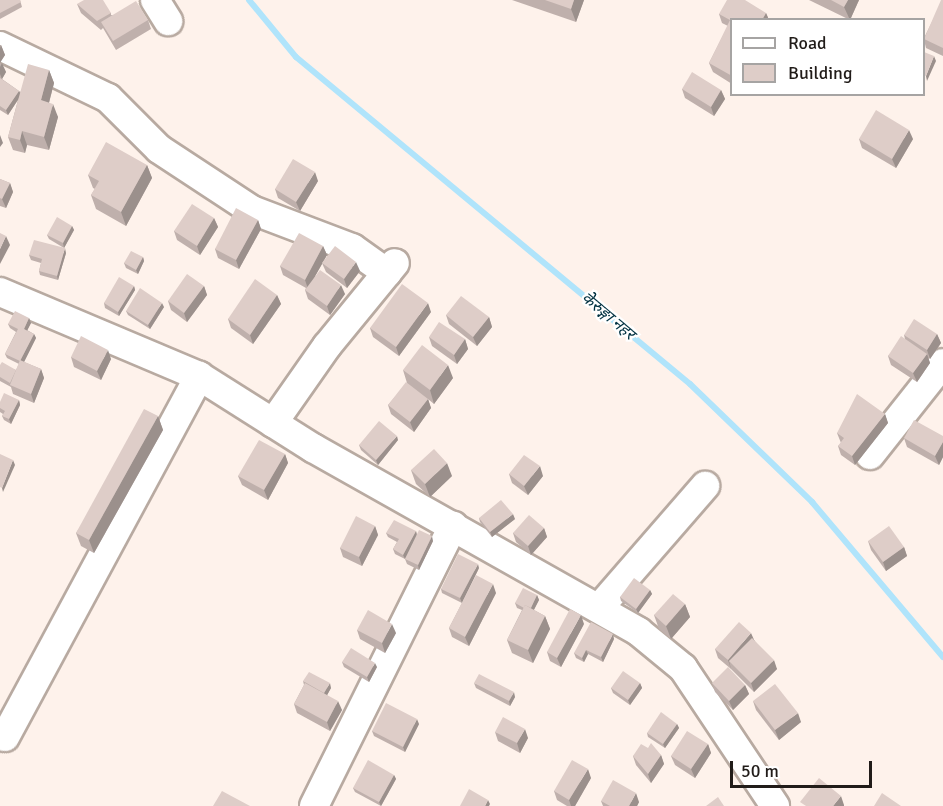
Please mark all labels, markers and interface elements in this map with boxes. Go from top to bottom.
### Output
legend [730,18,925,96]
text: Road [788,32,827,54]
text: Building [788,62,852,84]
water label: केेरुङ्गा नहर [577,288,639,344]
scale bar [733,749,876,787]
text: 50 m [741,760,779,782]

